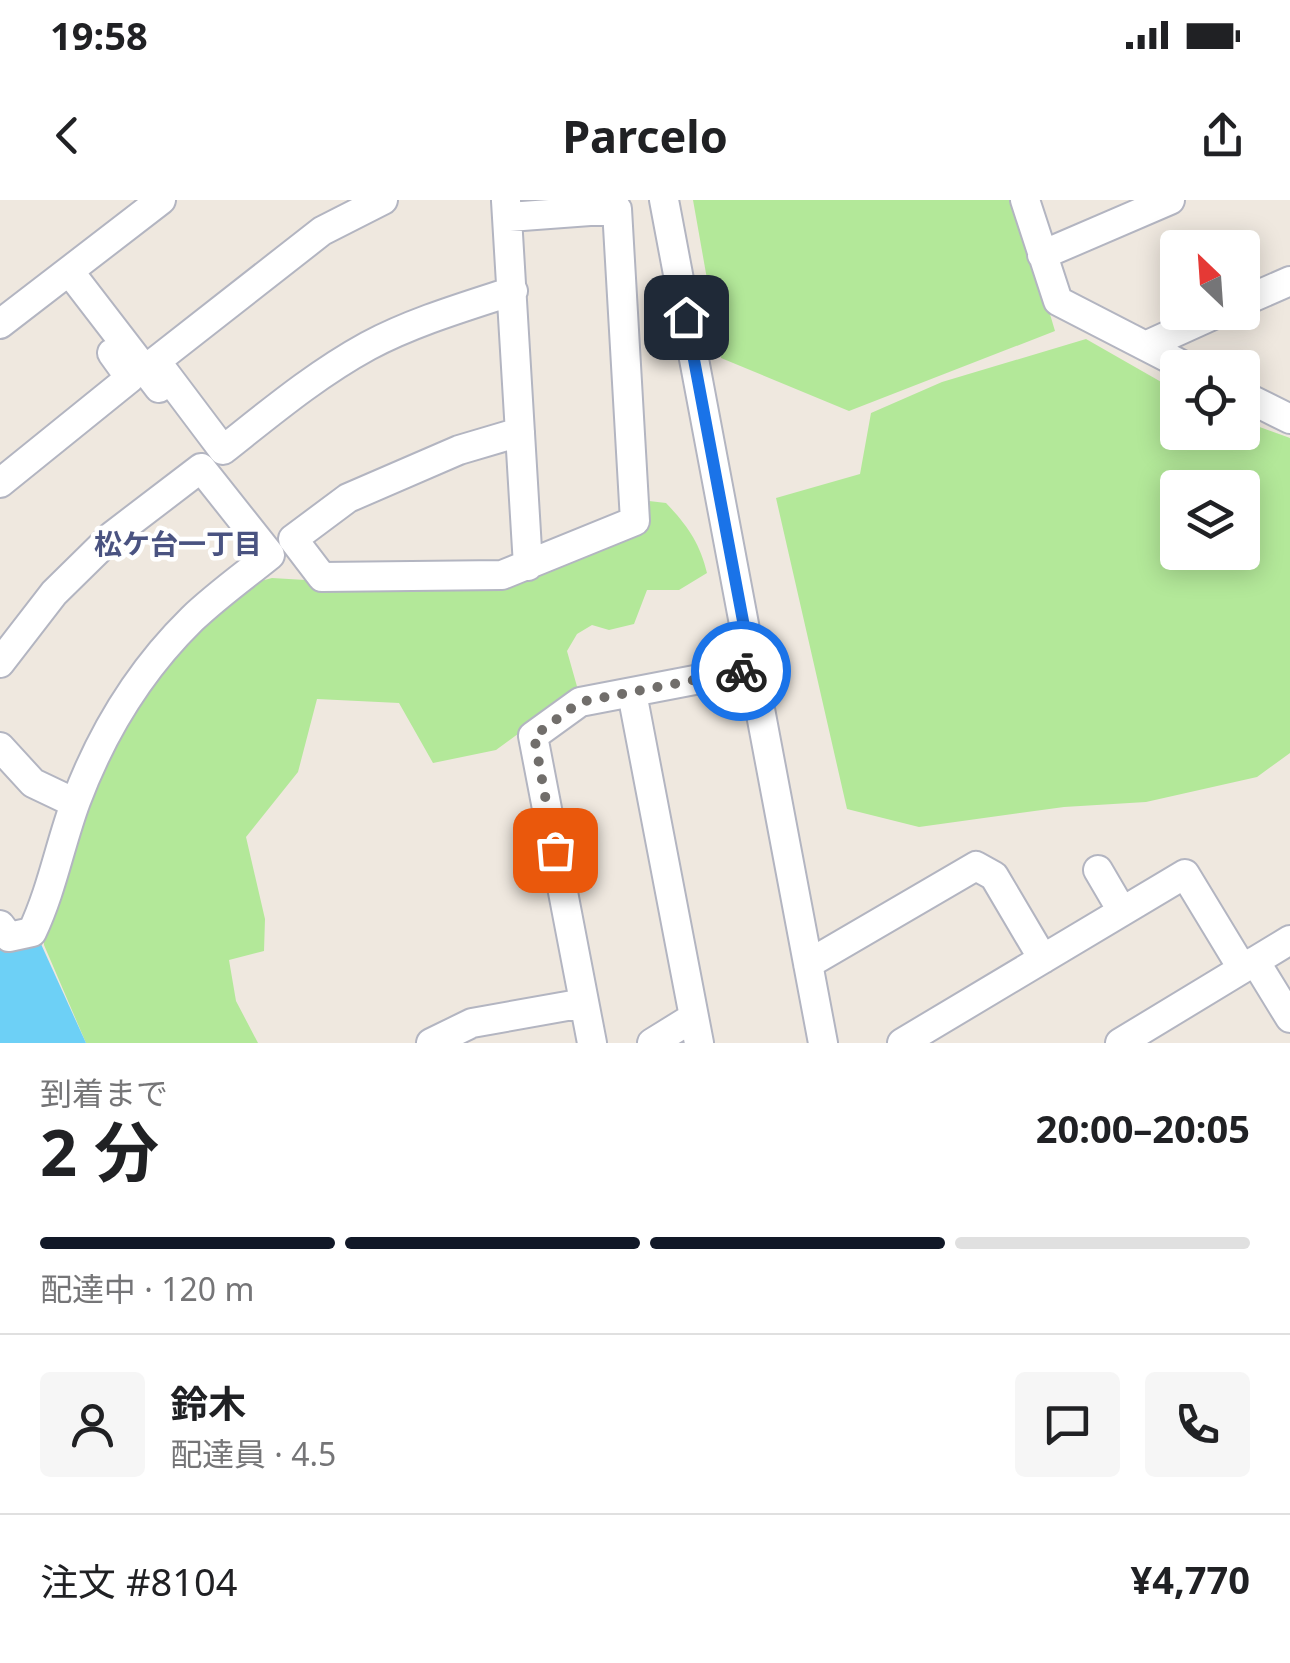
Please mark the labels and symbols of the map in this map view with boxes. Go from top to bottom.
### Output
north arrow [1160,230,1260,330]
pin [644,275,729,360]
district label: 松ケ台一丁目 [94,524,262,562]
courier [691,621,791,721]
pin [513,808,598,893]

